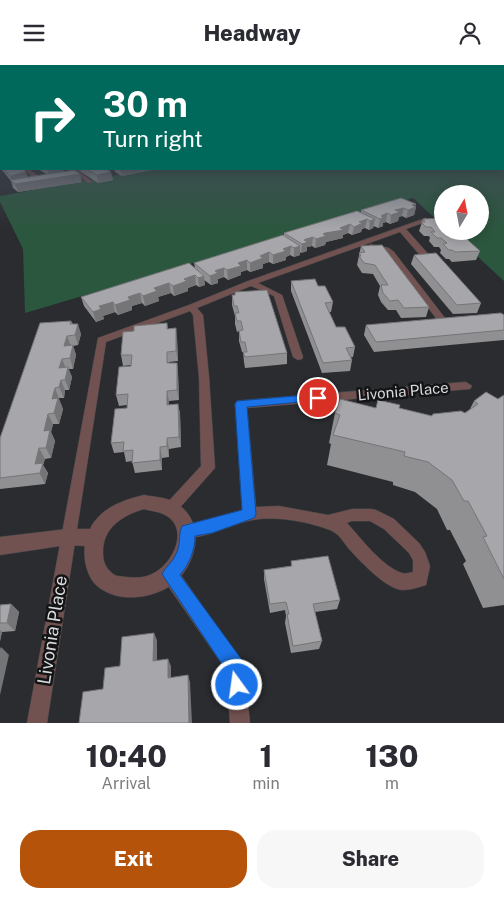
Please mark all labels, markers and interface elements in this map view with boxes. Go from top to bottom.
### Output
icon: menu [20,19,48,47]
icon: person [456,19,484,47]
text: Headway [203,20,301,46]
text: 30 m [103,84,188,125]
icon: right [20,85,85,150]
text: Turn right [103,126,203,152]
north arrow [434,185,489,240]
map controls [434,185,489,240]
pin [297,377,339,419]
street label: Livonia Place [357,379,449,403]
icon: arrive [304,384,332,412]
street label: Livonia Place [33,574,71,686]
position arrow [210,658,262,710]
text: 10:40 [86,738,167,774]
text: 1 [260,738,273,774]
text: 130 [365,738,418,774]
text: Arrival [102,774,151,793]
text: min [253,774,280,793]
text: m [385,774,399,793]
button: Exit [20,830,247,888]
button: Share [257,830,484,888]

